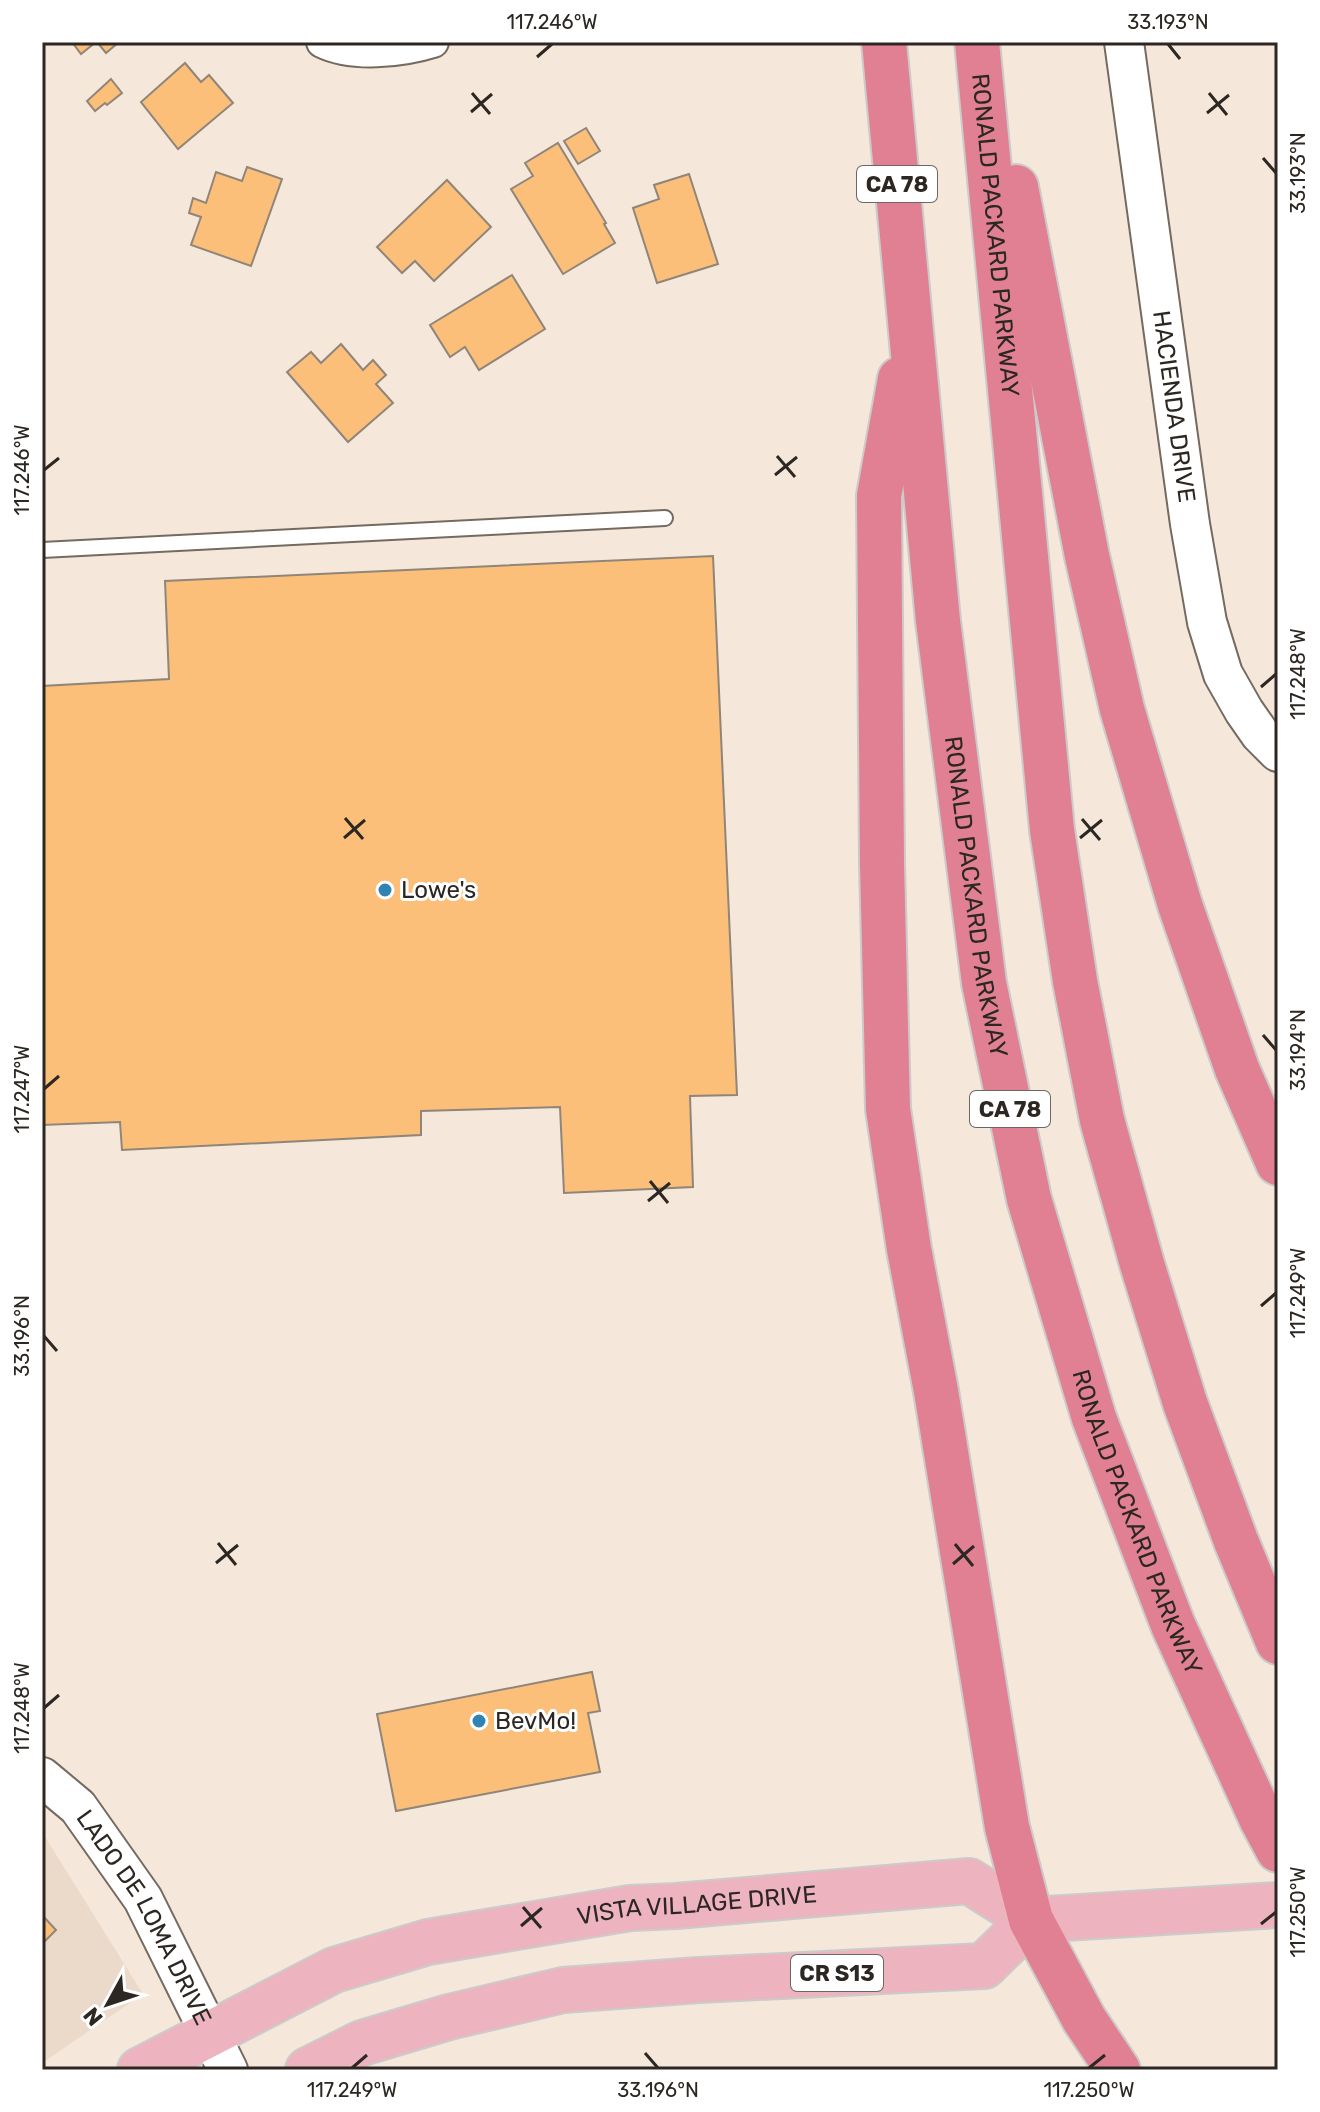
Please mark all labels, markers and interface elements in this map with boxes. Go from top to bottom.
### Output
text: 117.246°W [507,10,597,34]
text: 33.193°N [1127,10,1209,34]
street label: RONALD PACKARD PARKWAY [966,72,1025,398]
text: 33.193°N [1286,132,1310,214]
road number: CA 78 [857,166,937,202]
street label: HACIENDA DRIVE [1147,309,1201,504]
text: 117.246°W [10,425,34,515]
text: 117.248°W [1286,628,1310,720]
street label: RONALD PACKARD PARKWAY [939,734,1013,1060]
place label: Lowe's [401,876,476,904]
marker: Lowe's [376,881,394,899]
text: 33.194°N [1286,1009,1310,1091]
text: 117.247°W [10,1045,34,1133]
road number: CA 78 [970,1091,1050,1127]
text: 117.249°W [1286,1248,1310,1338]
text: 33.196°N [10,1295,34,1377]
street label: RONALD PACKARD PARKWAY [1066,1366,1208,1679]
text: 117.248°W [10,1662,34,1754]
place label: BevMo! [495,1707,576,1735]
marker: BevMo! [470,1712,488,1730]
street label: LADO DE LOMA DRIVE [71,1805,217,2029]
text: 117.250°W [1286,1866,1310,1958]
street label: VISTA VILLAGE DRIVE [575,1880,818,1931]
road number: CR S13 [791,1955,883,1991]
north arrow [68,1964,148,2044]
text: N [78,2002,108,2031]
text: 117.249°W [307,2078,397,2102]
text: 33.196°N [617,2078,699,2102]
text: 117.250°W [1043,2078,1135,2102]

